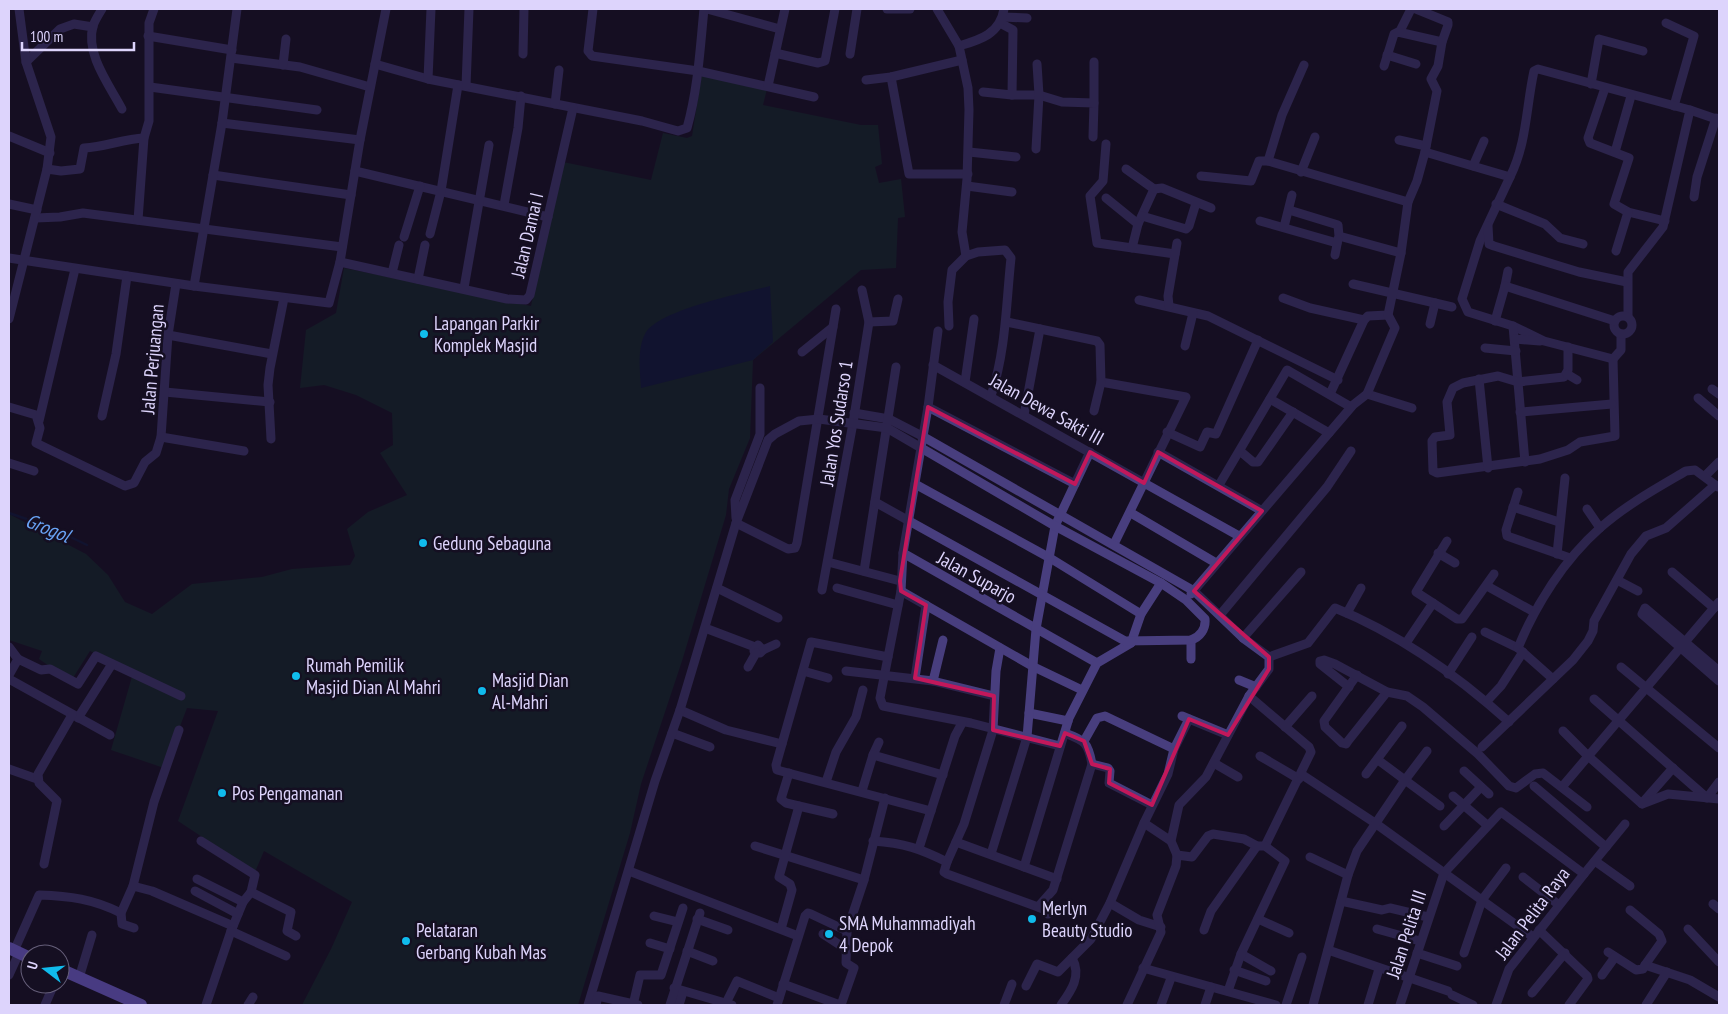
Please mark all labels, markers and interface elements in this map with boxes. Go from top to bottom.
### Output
scale bar [22,20,135,52]
text: 100 m [30,27,63,46]
street label: Jalan Damai I [505,190,548,281]
street label: Jalan Perjuangan [135,303,169,416]
place label: Lapangan Parkir Komplek Masjid [434,311,540,357]
marker: Lapangan Parkir Komplek Masjid [418,328,430,340]
street label: Jalan Yos Sudarso 1 [814,359,858,488]
street label: Jalan Dewa Sakti III [985,367,1108,450]
water label: Grogol [22,507,76,550]
place label: Gedung Sebaguna [433,531,551,555]
marker: Gedung Sebaguna [417,537,429,549]
street label: Jalan Suparjo [933,545,1021,608]
place label: Rumah Pemilik Masjid Dian Al Mahri [306,653,441,699]
place label: Masjid Dian Al-Mahri [492,668,569,714]
marker: Rumah Pemilik Masjid Dian Al Mahri [290,670,302,682]
marker: Masjid Dian Al-Mahri [476,685,488,697]
place label: Pos Pengamanan [232,781,343,805]
marker: Pos Pengamanan [216,787,228,799]
street label: Jalan Pelita Raya [1489,862,1574,965]
street label: Jalan Pelita III [1380,887,1431,982]
place label: Merlyn Beauty Studio [1042,896,1133,942]
place label: SMA Muhammadiyah 4 Depok [839,911,976,957]
marker: Merlyn Beauty Studio [1026,913,1038,925]
place label: Pelataran Gerbang Kubah Mas [416,918,546,964]
marker: SMA Muhammadiyah 4 Depok [823,928,835,940]
marker: Pelataran Gerbang Kubah Mas [400,935,412,947]
north arrow [20,944,70,994]
text: U [23,959,42,971]

